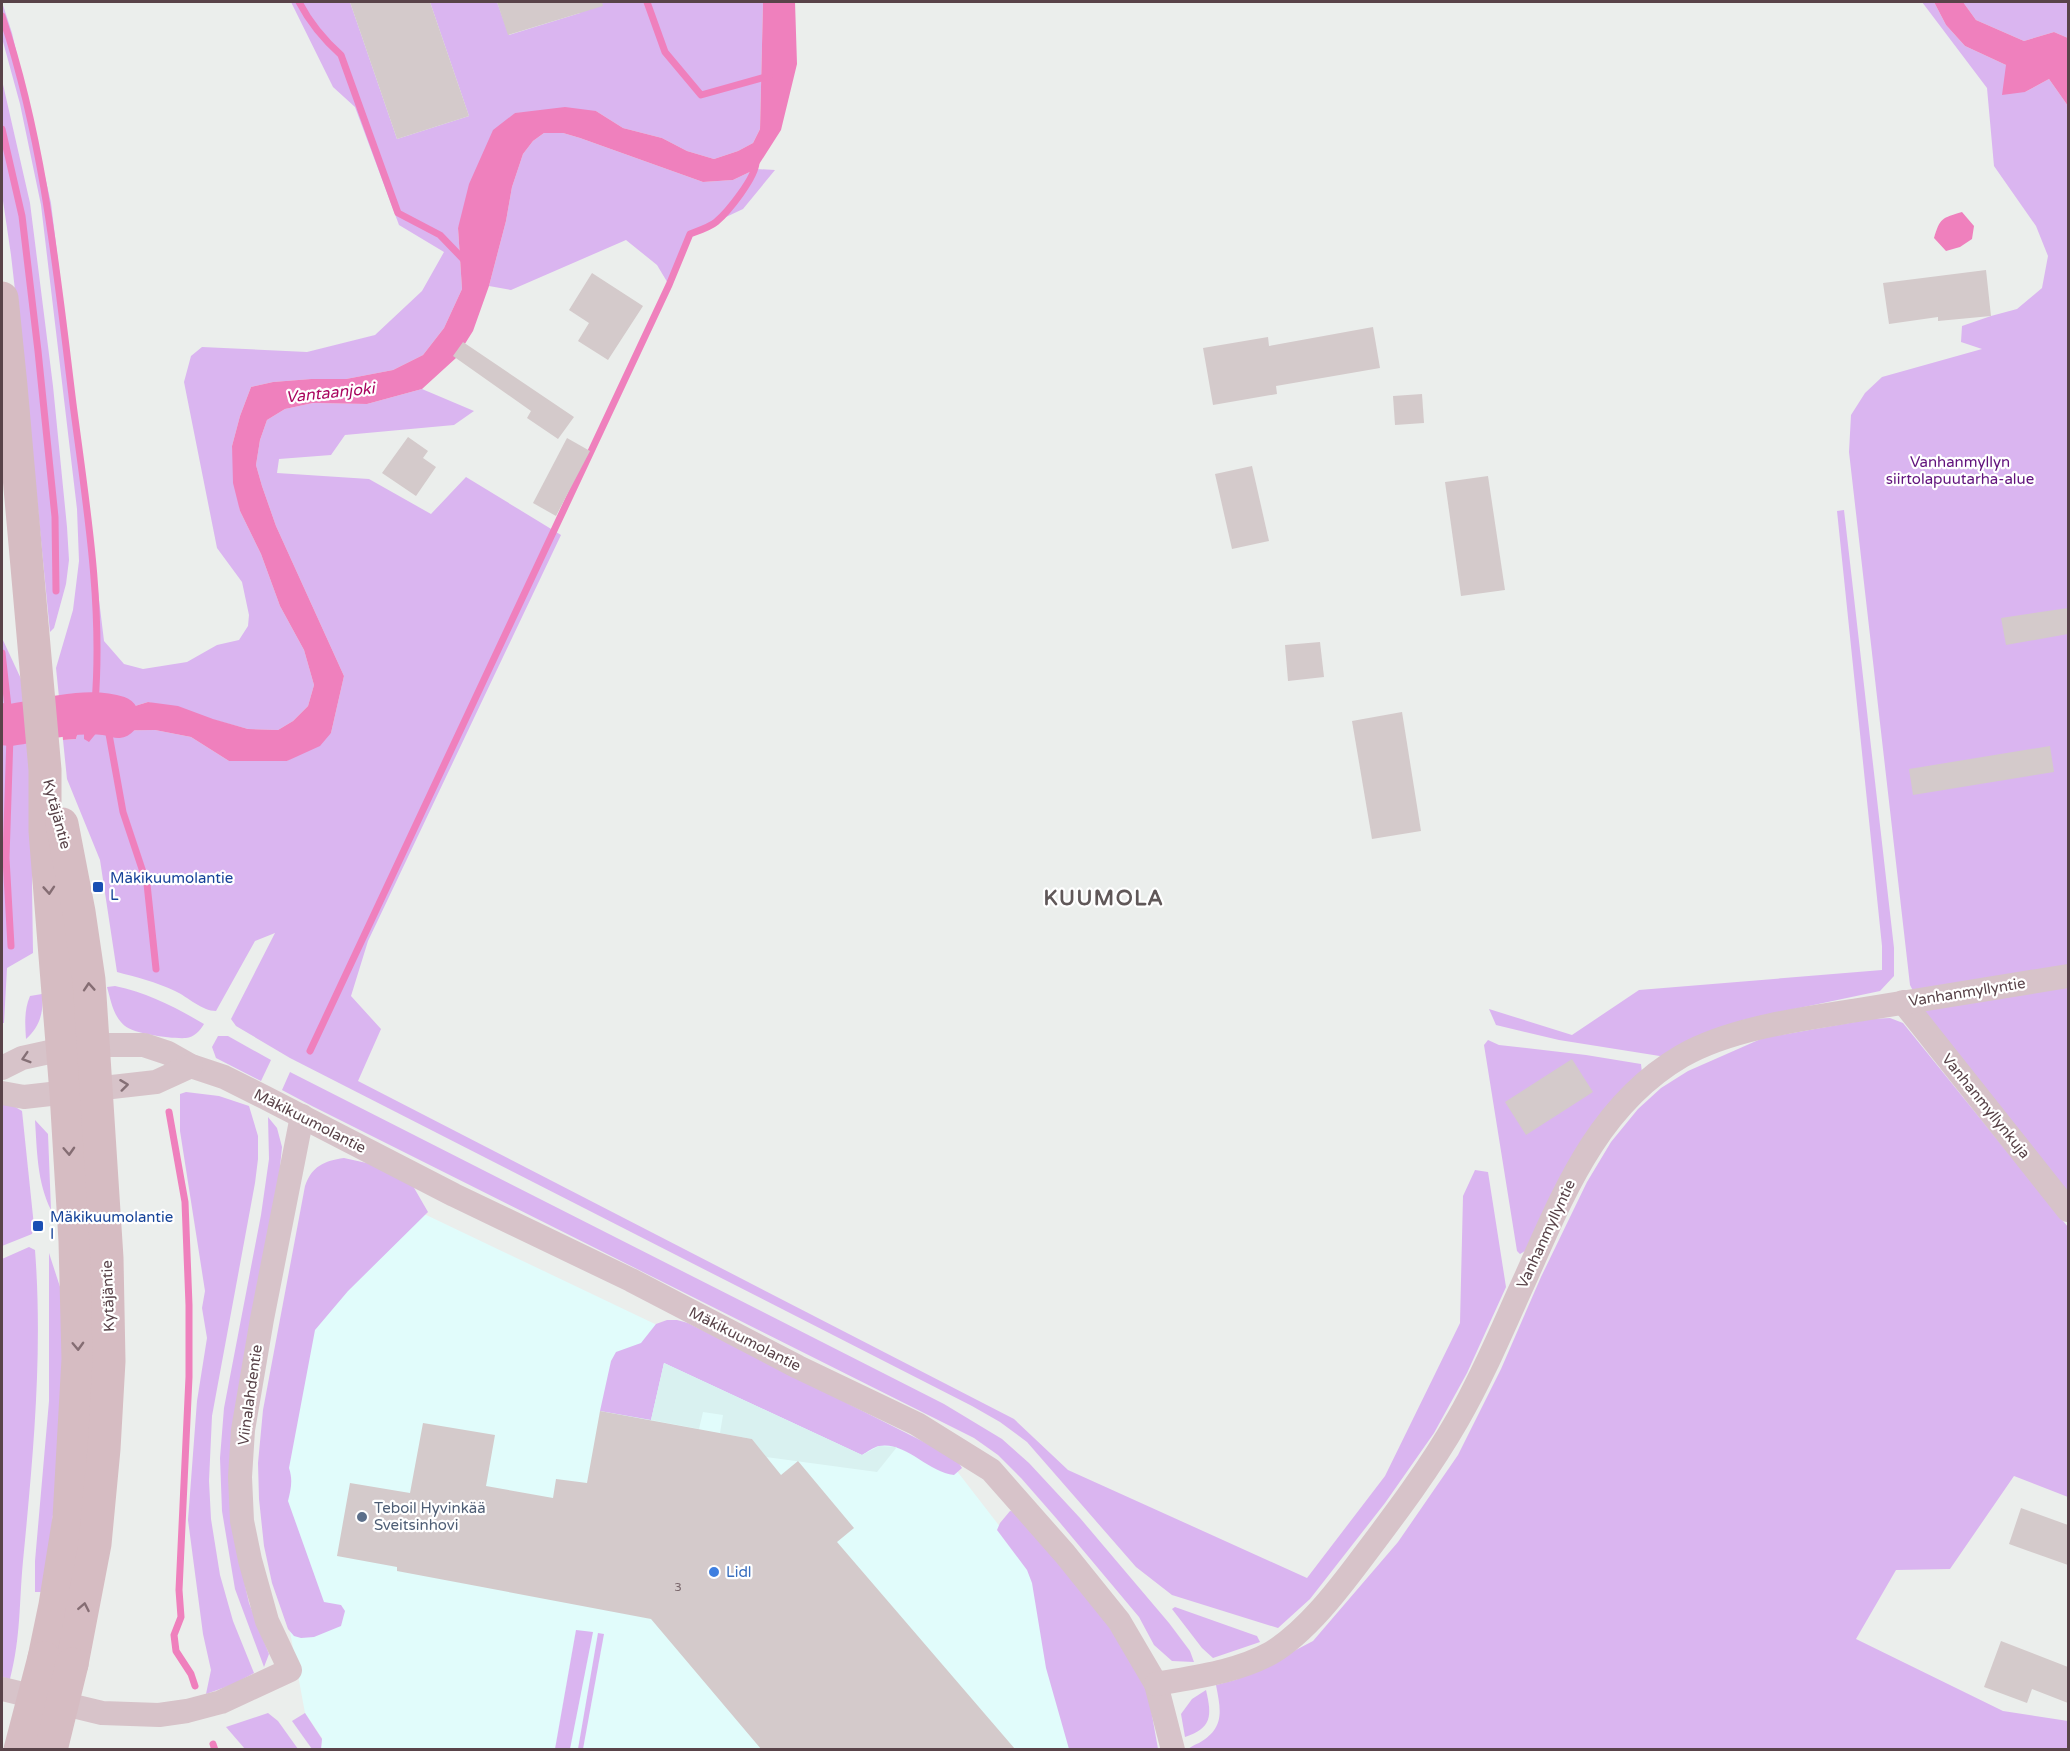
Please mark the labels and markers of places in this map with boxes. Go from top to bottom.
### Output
place label: Mäkikuumolantie L [110,869,233,904]
marker: Mäkikuumolantie L [91,880,105,894]
place label: Mäkikuumolantie I [50,1208,173,1243]
marker: Mäkikuumolantie I [31,1219,45,1233]
place label: Teboil Hyvinkää Sveitsinhovi [374,1499,486,1534]
marker: Teboil Hyvinkää Sveitsinhovi [355,1510,369,1524]
place label: Lidl [726,1563,752,1581]
marker: Lidl [707,1565,721,1579]

